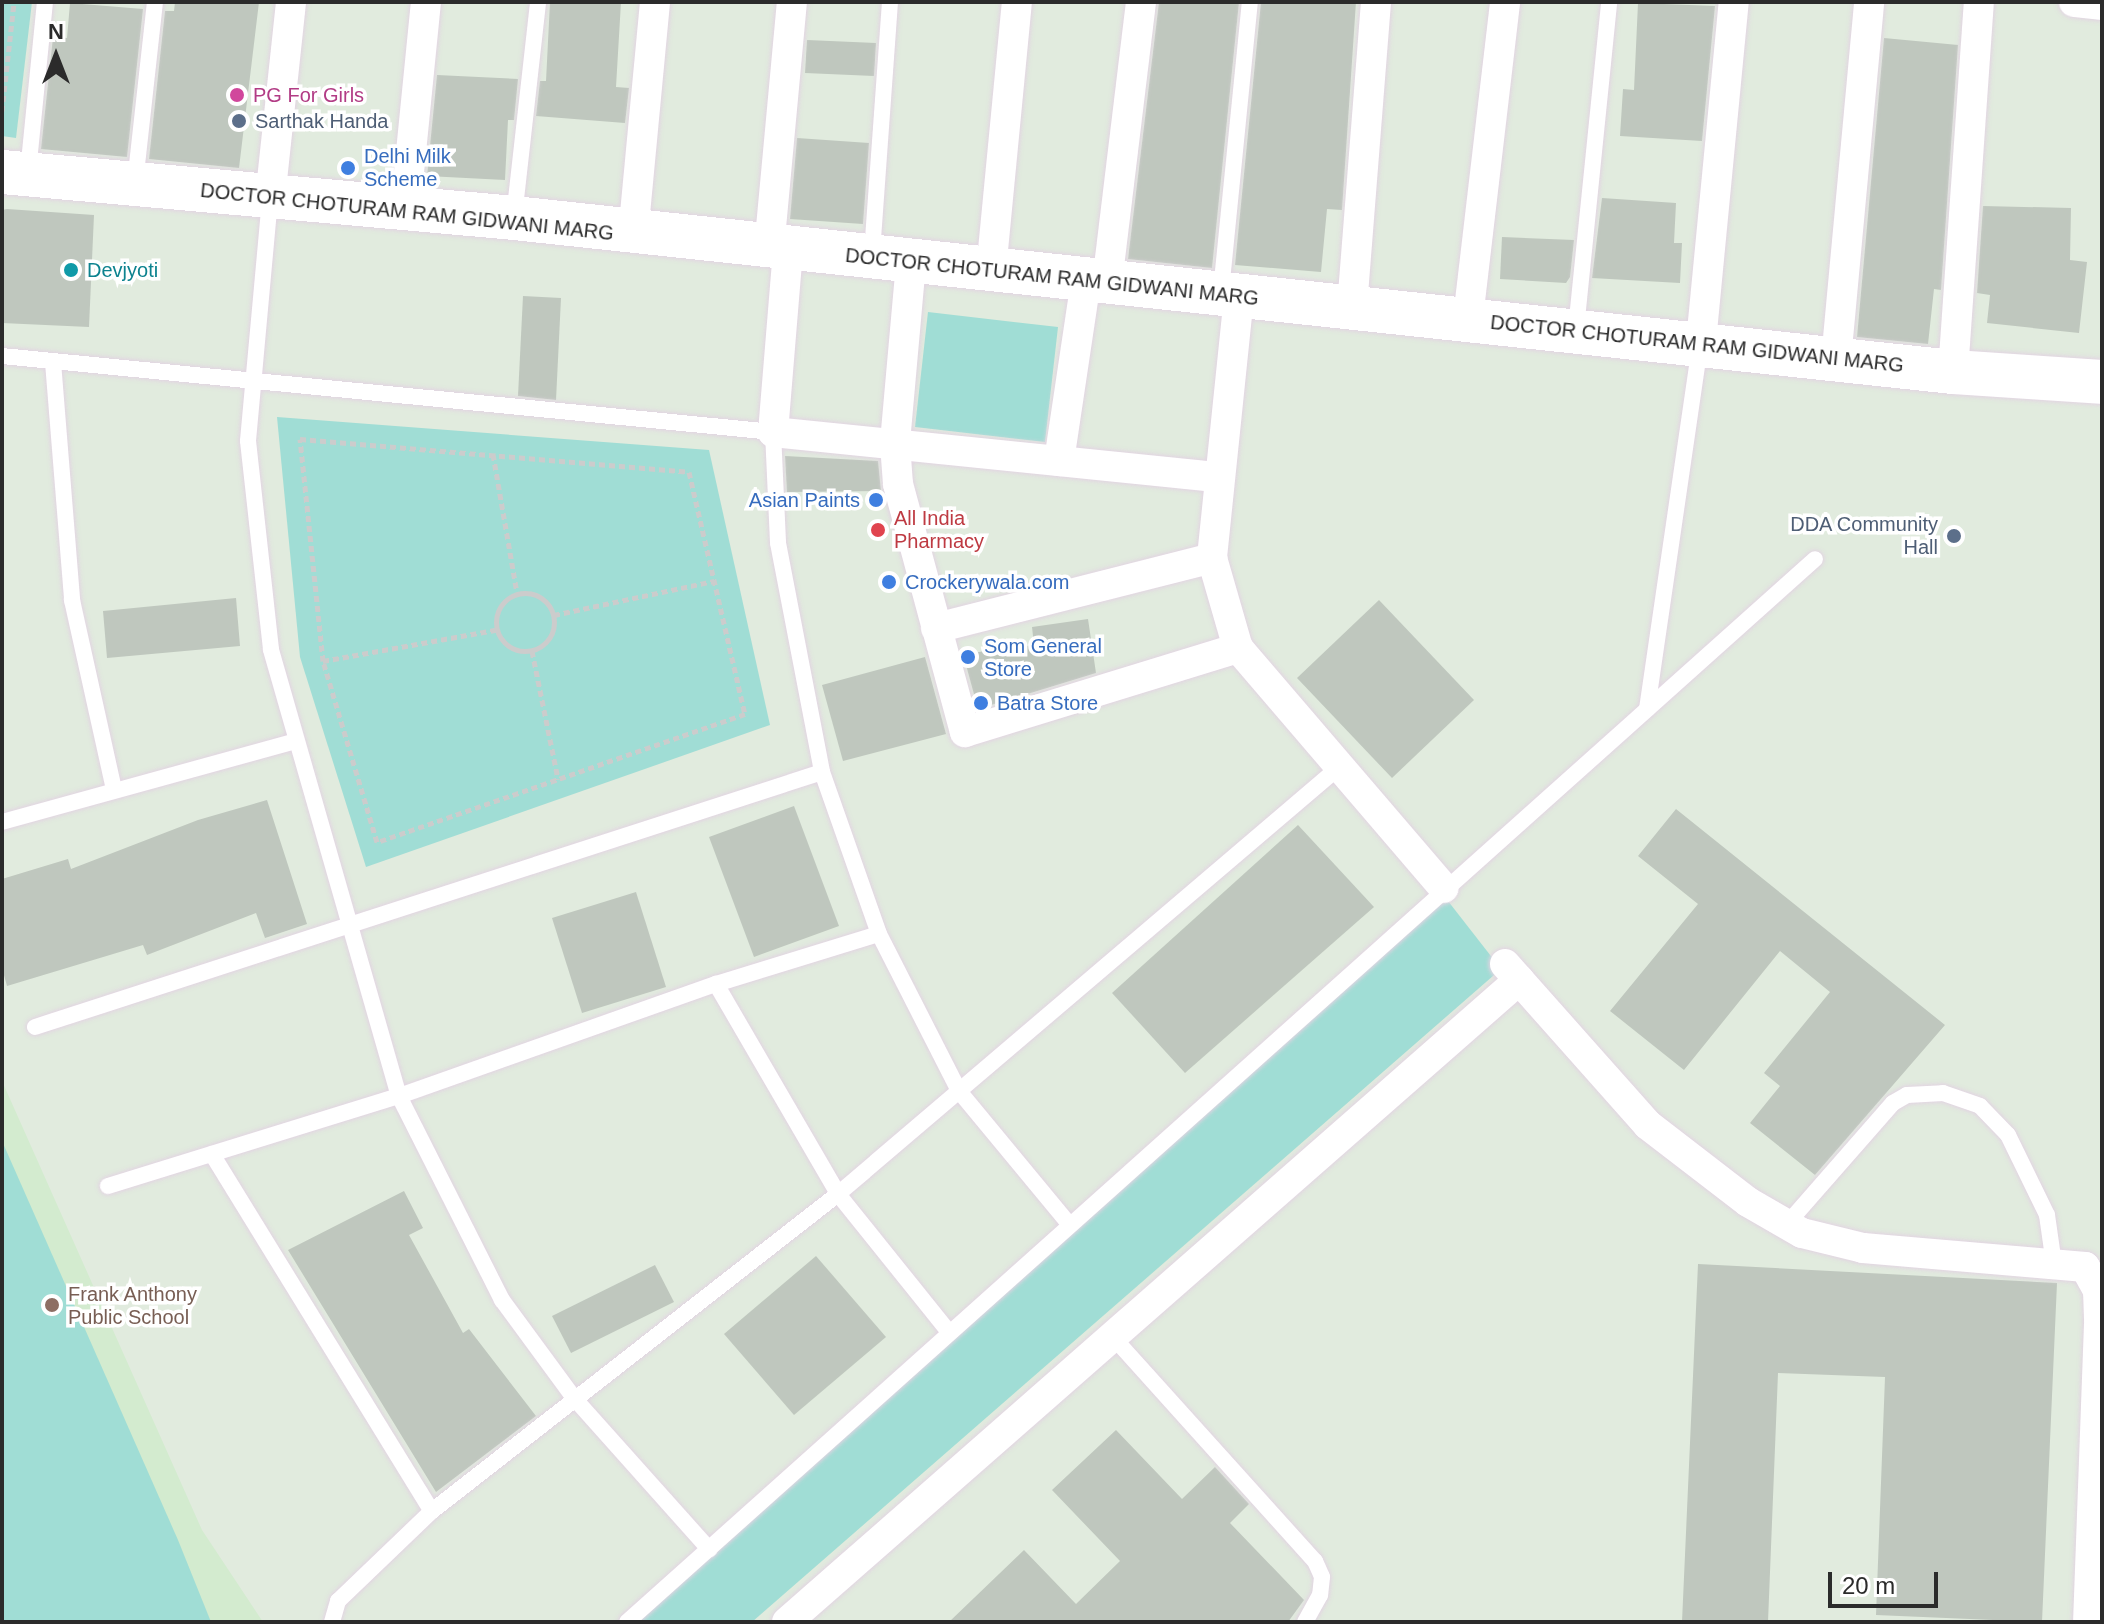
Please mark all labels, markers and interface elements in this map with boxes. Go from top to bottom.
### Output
north arrow [16,16,96,96]
text: N [48,19,64,44]
place label: PG For Girls [253,83,364,107]
marker: PG For Girls [228,86,246,104]
place label: Sarthak Handa [255,109,388,133]
marker: Sarthak Handa [230,112,248,130]
place label: Delhi Milk Scheme [364,144,451,191]
marker: Delhi Milk Scheme [339,159,357,177]
street label: DOCTOR CHOTURAM RAM GIDWANI MARG [199,178,615,246]
street label: DOCTOR CHOTURAM RAM GIDWANI MARG [844,243,1260,311]
place label: Devjyoti [87,258,158,282]
marker: Devjyoti [62,261,80,279]
street label: DOCTOR CHOTURAM RAM GIDWANI MARG [1489,310,1905,378]
place label: Asian Paints [749,488,860,512]
marker: Asian Paints [867,491,885,509]
place label: All India Pharmacy [894,506,984,553]
place label: DDA Community Hall [1789,512,1938,559]
marker: All India Pharmacy [869,521,887,539]
marker: DDA Community Hall [1945,527,1963,545]
place label: Crockerywala.com [905,570,1069,594]
marker: Crockerywala.com [880,573,898,591]
place label: Som General Store [984,634,1102,681]
marker: Som General Store [959,648,977,666]
place label: Batra Store [997,691,1098,715]
marker: Batra Store [972,694,990,712]
place label: Frank Anthony Public School [68,1282,198,1329]
marker: Frank Anthony Public School [43,1296,61,1314]
scale bar [1832,1556,1942,1606]
text: 20 m [1842,1572,1895,1599]

